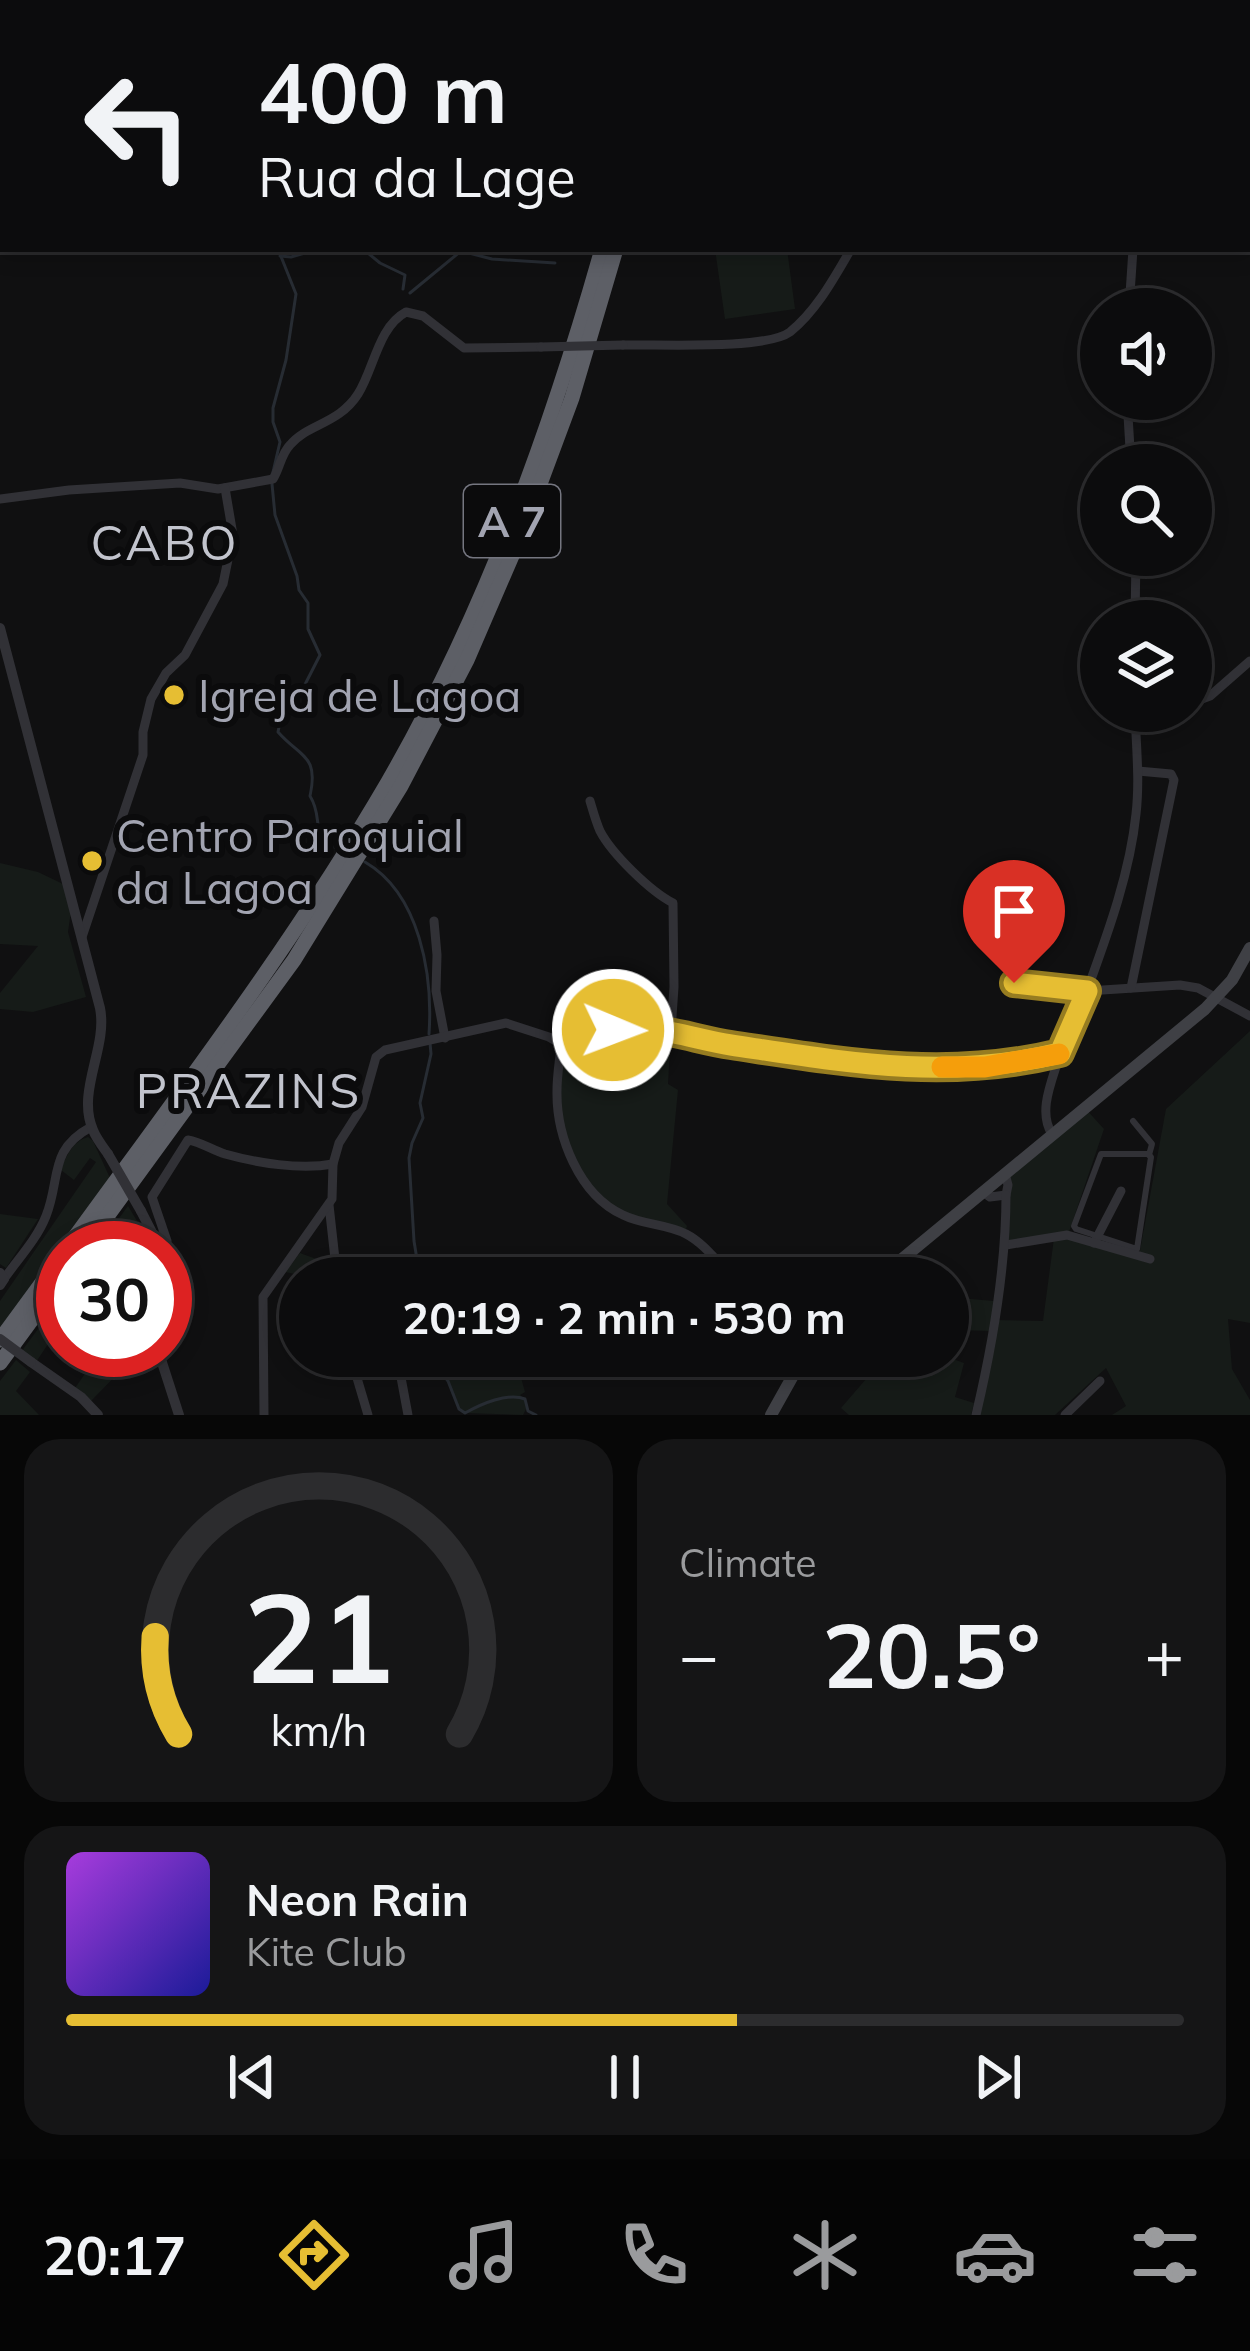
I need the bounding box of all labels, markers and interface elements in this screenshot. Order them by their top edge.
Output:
text: 400 m [258,39,508,144]
icon: left [60,48,216,204]
text: Rua da Lage [258,143,576,211]
map controls [1080,288,1212,732]
button: sound [1080,288,1212,420]
button: search [1080,444,1212,576]
road number: A 7 [464,485,560,557]
district label: CABO [91,512,239,572]
button: layers [1080,600,1212,732]
place label: Igreja de Lagoa [198,667,521,723]
marker: Igreja de Lagoa [161,682,187,708]
place label: Centro Paroquial da Lagoa [116,807,464,915]
marker: Centro Paroquial da Lagoa [79,848,105,874]
pin [963,860,1065,983]
icon: arrive [981,878,1047,944]
position arrow [550,967,676,1093]
district label: PRAZINS [136,1060,362,1120]
speed limit sign: 30 [36,1221,192,1377]
text: 20:19 · 2 min · 530 m [402,1289,846,1345]
text: Climate [679,1538,817,1587]
text: 21 [244,1558,393,1714]
text: 20.5° [822,1598,1041,1711]
text: − [679,1613,719,1696]
text: + [1144,1613,1184,1696]
text: km/h [270,1702,367,1756]
text: Neon Rain [246,1871,469,1927]
text: Kite Club [246,1927,407,1976]
icon: previous [219,2044,285,2110]
icon: pause [592,2044,658,2110]
icon: next [965,2044,1031,2110]
icon: directions [272,2213,356,2297]
icon: music [442,2213,526,2297]
icon: phone [612,2213,696,2297]
icon: climate [783,2213,867,2297]
icon: car [953,2213,1037,2297]
icon: filters [1123,2213,1207,2297]
text: 20:17 [43,2221,186,2289]

